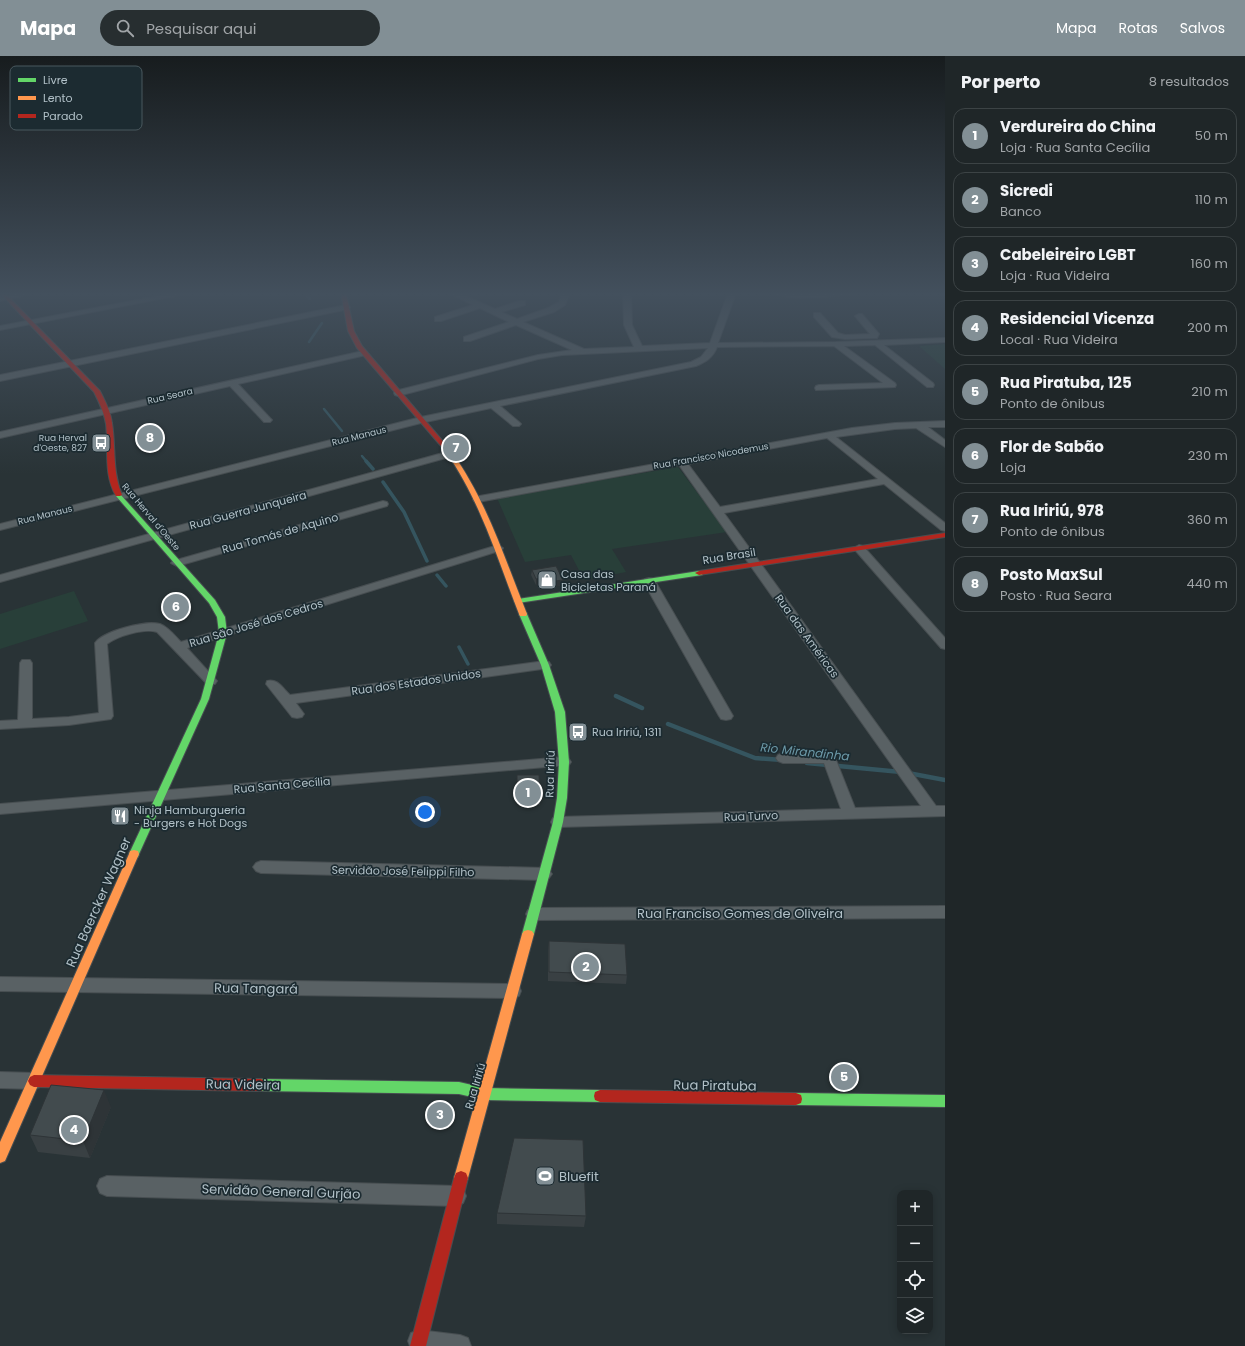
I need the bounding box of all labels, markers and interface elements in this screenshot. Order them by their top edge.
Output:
search box [100,10,380,46]
text: Mapa [20,15,76,42]
icon: search [114,17,136,39]
text: Pesquisar aqui [146,18,257,39]
text: Mapa [1056,18,1096,38]
text: Rotas [1118,18,1158,38]
text: Salvos [1180,18,1225,38]
legend [10,66,142,130]
text: Por perto [961,70,1040,94]
text: Livre [43,72,68,88]
text: 8 resultados [1149,72,1229,91]
text: Lento [43,90,73,106]
text: Parado [43,108,83,124]
text: Verdureira do China [1000,116,1156,137]
text: 1 [973,126,977,145]
text: 50 m [1195,126,1228,145]
text: Loja · Rua Santa Cecília [1000,138,1150,157]
text: Sicredi [1000,180,1053,201]
text: 2 [971,190,979,209]
text: 110 m [1195,190,1228,209]
text: Banco [1000,202,1041,221]
text: Cabeleireiro LGBT [1000,244,1136,265]
text: 3 [971,254,979,273]
text: 160 m [1191,254,1228,273]
text: Loja · Rua Videira [1000,266,1110,285]
text: Residencial Vicenza [1000,308,1154,329]
text: 4 [971,318,979,337]
text: 200 m [1187,318,1228,337]
text: Local · Rua Videira [1000,330,1118,349]
text: Rua Piratuba, 125 [1000,372,1132,393]
text: 5 [971,382,979,401]
text: 210 m [1191,382,1228,401]
street label: Rua Seara [146,385,194,407]
text: Ponto de ônibus [1000,394,1105,413]
pin: 8 [137,423,163,453]
street label: Rua Manaus [330,423,388,449]
place label: Rua Herval d'Oeste, 827 [33,432,87,454]
bus stop icon: Rua Herval d'Oeste, 827 [90,432,112,454]
pin: 7 [443,433,469,463]
text: Flor de Sabão [1000,436,1104,457]
street label: Rua Francisco Nicodemus [653,440,770,472]
text: 6 [971,446,979,465]
text: 230 m [1188,446,1228,465]
text: Loja [1000,458,1026,477]
street label: Rua Herval d'Oeste [119,481,183,553]
street label: Rua Guerra Junqueira [188,487,308,533]
text: Rua Iririú, 978 [1000,500,1104,521]
street label: Rua Manaus [16,502,74,528]
street label: Rua Tomás de Aquino [220,509,340,557]
text: 7 [972,510,978,529]
text: 360 m [1187,510,1228,529]
text: Ponto de ônibus [1000,522,1105,541]
street label: Rua Brasil [701,544,757,568]
text: Posto MaxSul [1000,564,1103,585]
place label: Casa das Bicicletas Paraná [561,566,656,595]
shop icon: Casa das Bicicletas Paraná [536,569,558,591]
text: 8 [971,574,979,593]
text: 440 m [1187,574,1228,593]
text: Posto · Rua Seara [1000,586,1112,605]
street label: Rua das Américas [771,591,843,681]
pin: 6 [163,592,189,622]
street label: Rua São José dos Cedros [187,595,325,651]
street label: Rua dos Estados Unidos [350,665,482,699]
bus stop icon: Rua Iririú, 1311 [567,721,589,743]
place label: Rua Iririú, 1311 [592,724,662,740]
water label: Rio Mirandinha [760,738,850,765]
street label: Rua Iririú [541,750,559,798]
street label: Rua Santa Cecília [233,773,331,797]
pin: 1 [515,778,541,808]
place label: Ninja Hamburgueria - Burgers e Hot Dogs [134,802,248,831]
your location [415,802,435,822]
restaurant icon: Ninja Hamburgueria - Burgers e Hot Dogs [109,805,131,827]
street label: Rua Turvo [724,807,778,825]
street label: Rua Baercker Wagner [61,834,136,970]
street label: Servidão José Felippi Filho [331,862,475,880]
street label: Rua Franciso Gomes de Oliveira [637,904,843,923]
pin: 2 [573,952,599,982]
street label: Rua Tangará [214,978,298,999]
street label: Rua Iririú [461,1061,489,1111]
pin: 5 [831,1062,857,1092]
street label: Rua Videira [206,1074,280,1095]
street label: Rua Piratuba [673,1075,757,1096]
pin: 3 [427,1100,453,1130]
pin: 4 [61,1115,87,1145]
sports icon: Bluefit [534,1165,556,1187]
place label: Bluefit [559,1167,599,1186]
street label: Servidão General Gurjão [201,1179,361,1204]
map controls [897,1190,933,1334]
button: + [897,1190,933,1226]
button: − [897,1226,933,1262]
button: locate [897,1262,933,1298]
button: layers [897,1298,933,1334]

